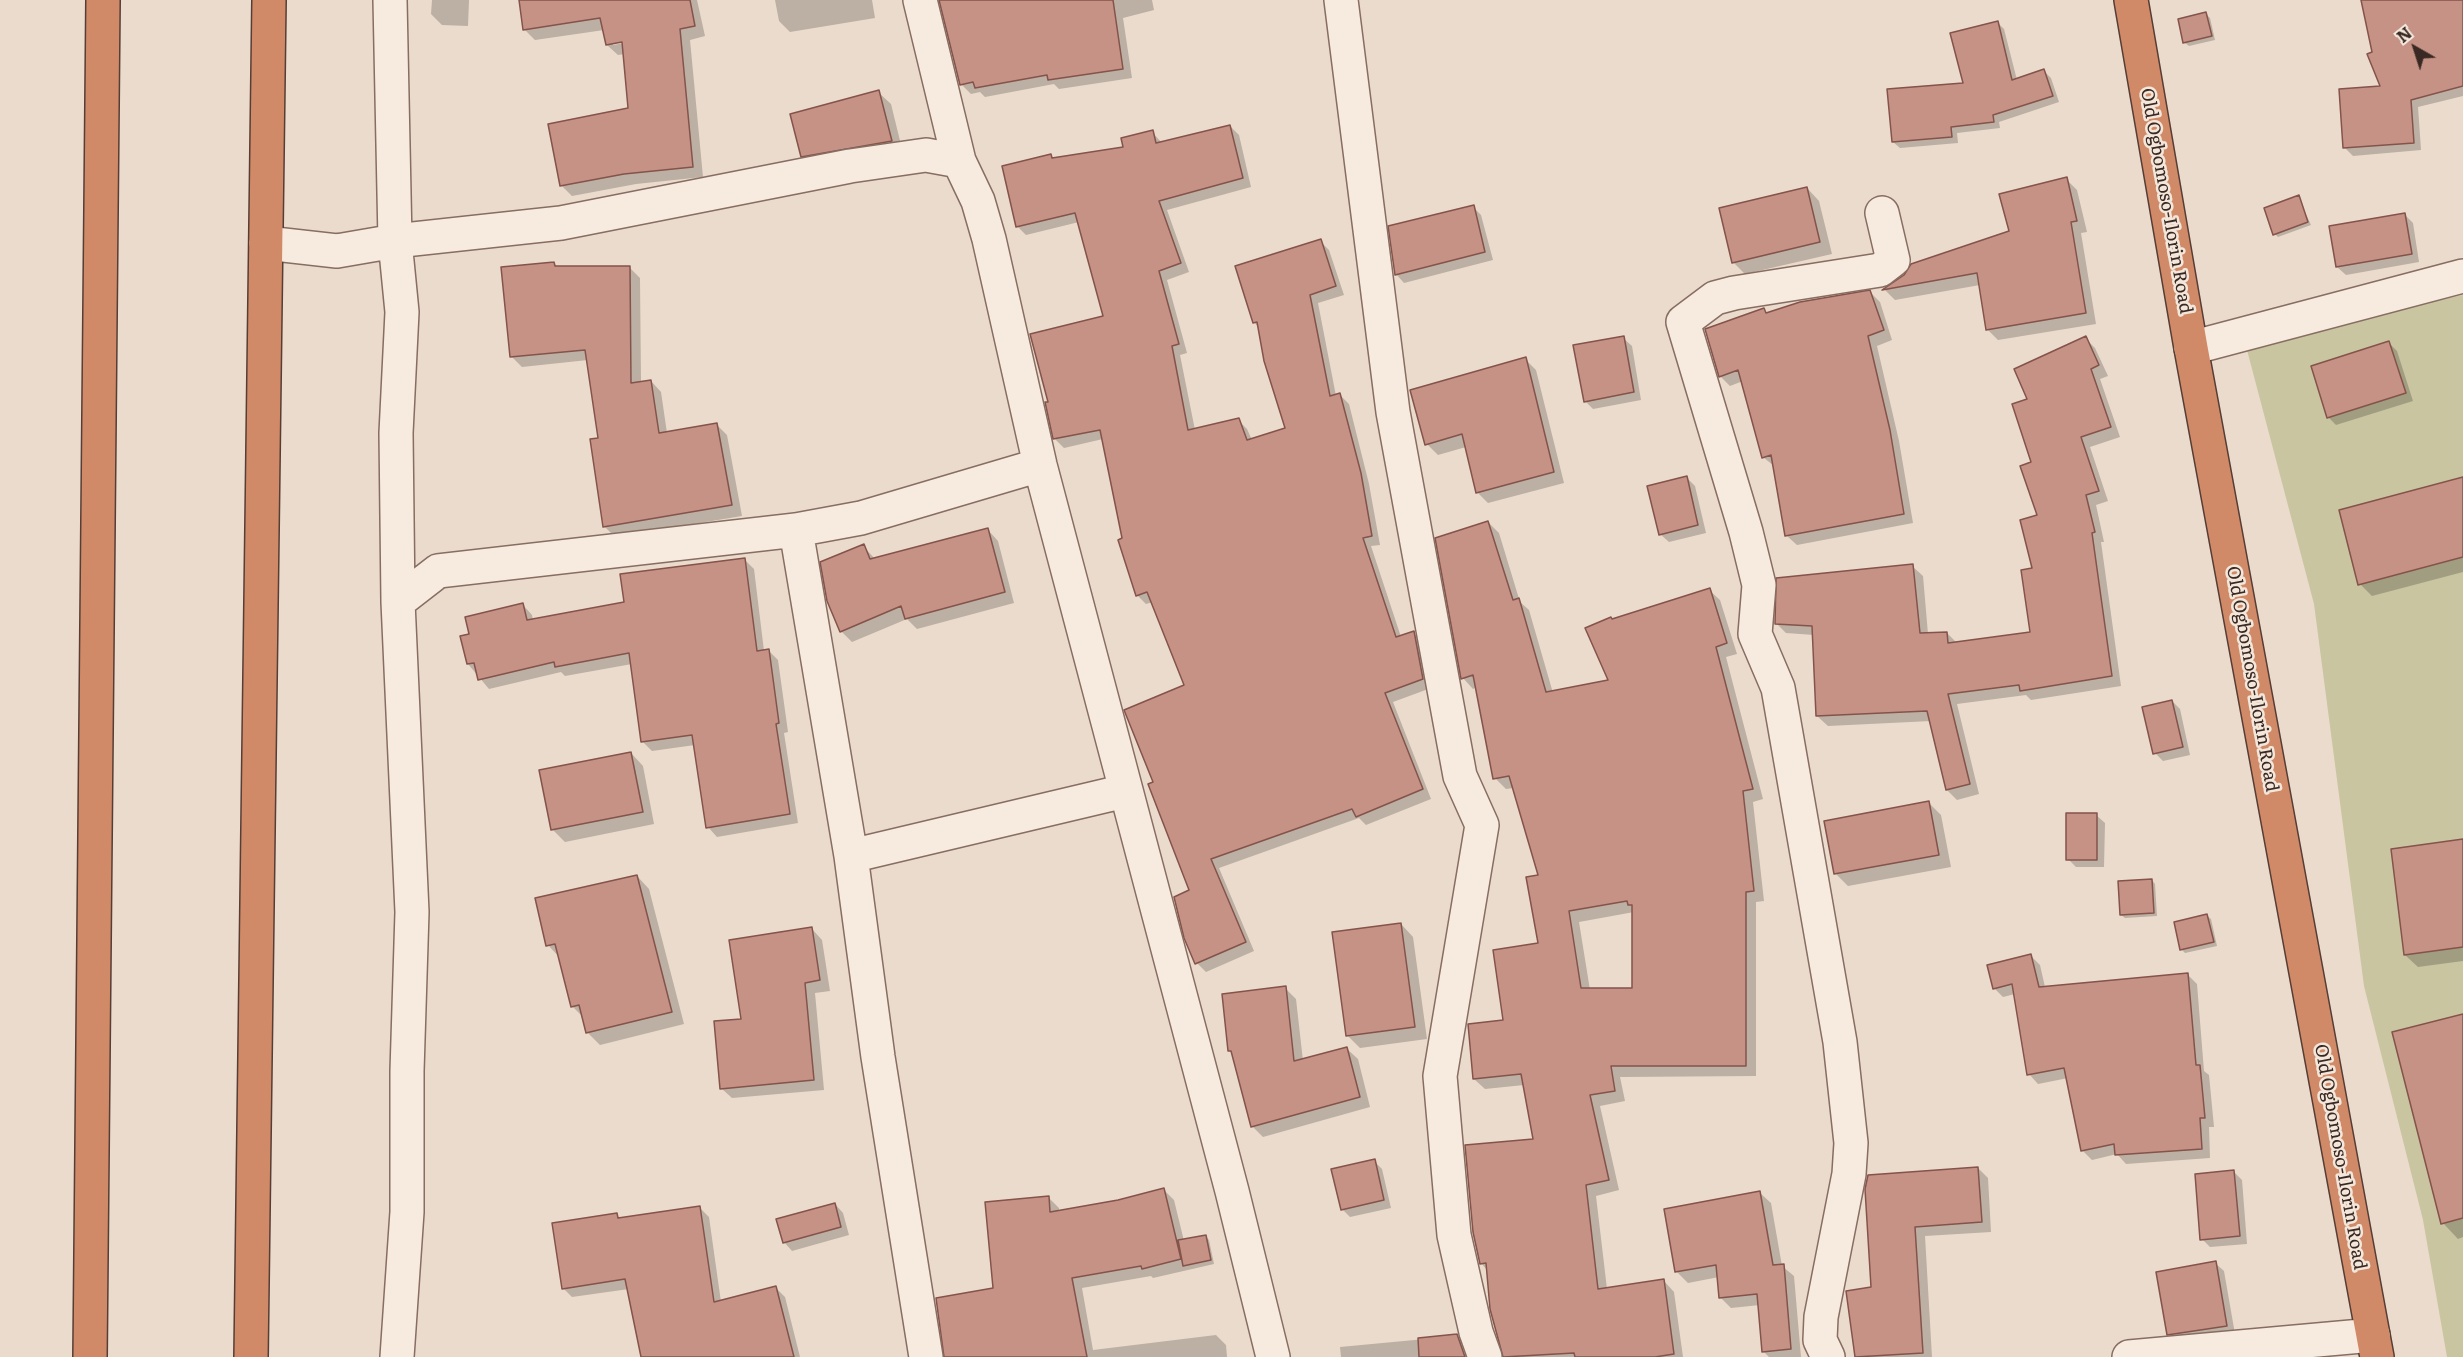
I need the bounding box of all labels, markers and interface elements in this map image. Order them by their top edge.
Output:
north arrow [2385,18,2445,78]
text: N [2391,20,2416,48]
street label: Old Ogbomoso-Ilorin Road [2136,87,2196,315]
street label: Old Ogbomoso-Ilorin Road [2222,565,2282,793]
street label: Old Ogbomoso-Ilorin Road [2310,1043,2370,1271]

